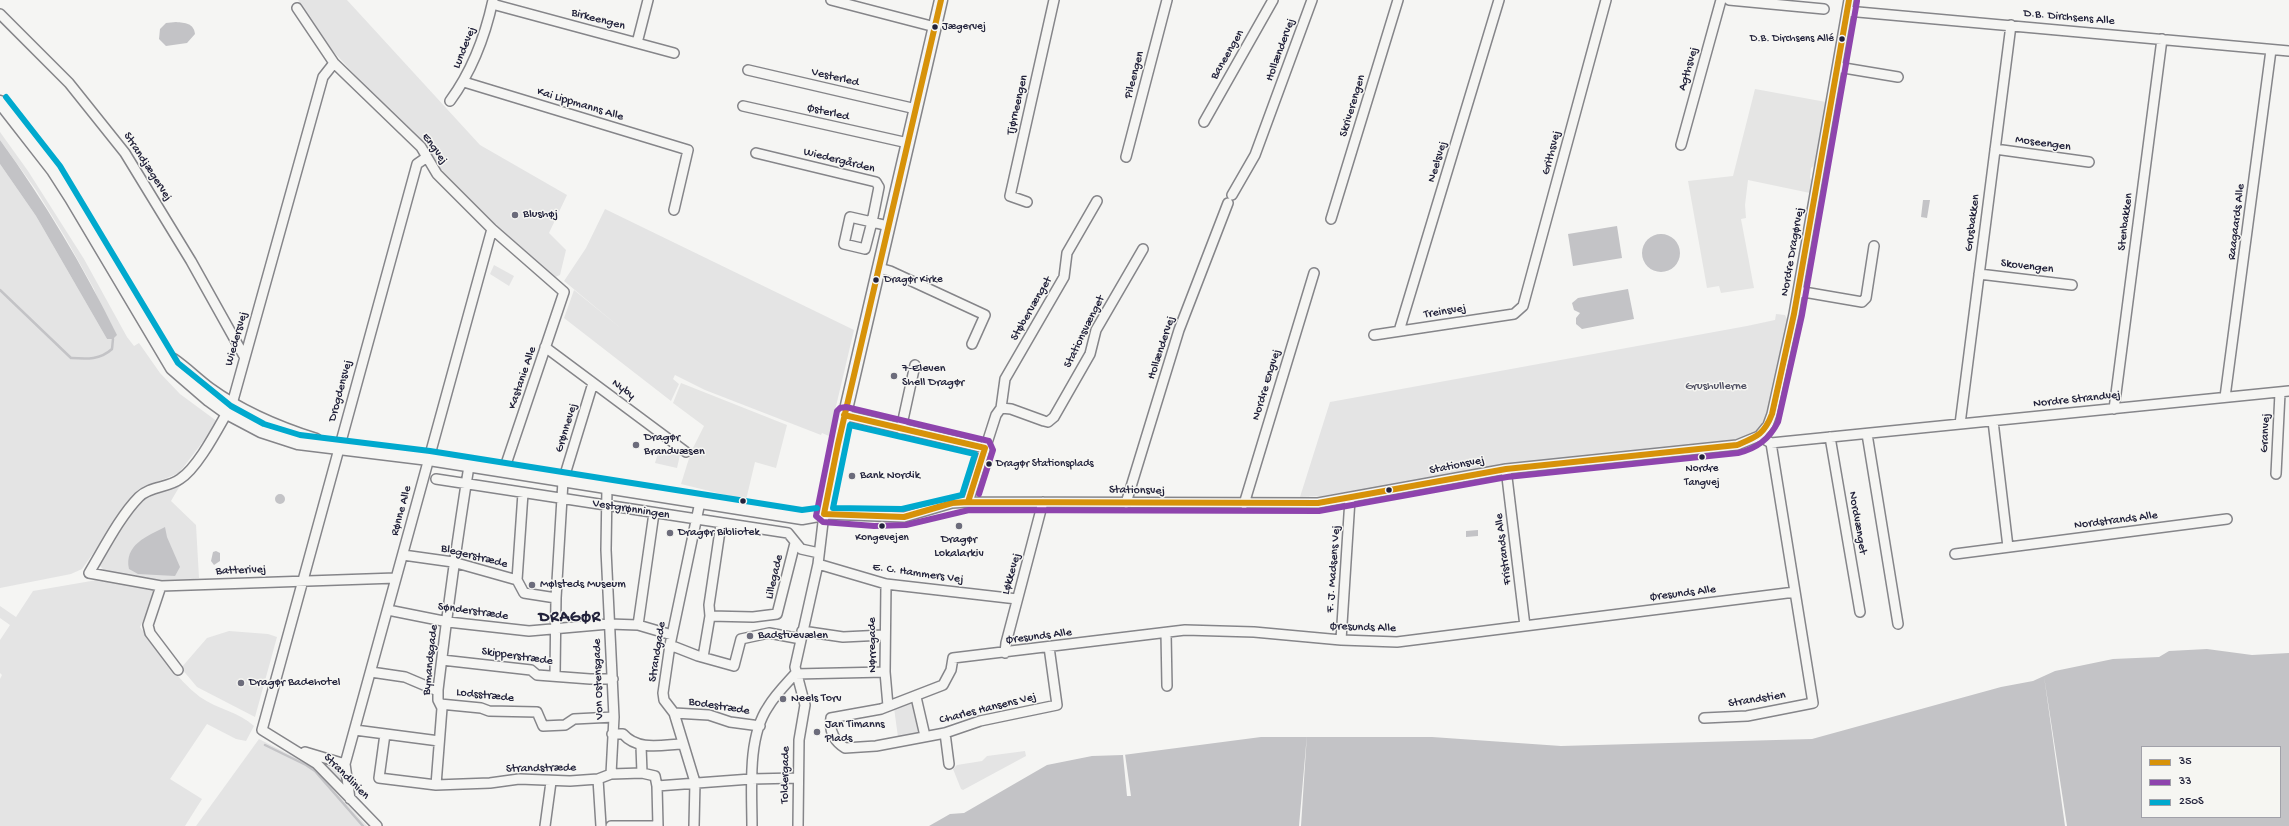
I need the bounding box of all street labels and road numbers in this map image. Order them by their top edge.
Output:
street label: Birkeengen [570,6,626,34]
street label: D.B. Dirchsens Alle [2023,7,2115,29]
street label: Hollændervej [1263,17,1299,83]
street label: Lundevej [450,25,480,71]
street label: Baneengen [1208,27,1248,83]
street label: Agthsvej [1676,46,1702,92]
street label: Pileengen [1122,50,1148,100]
street label: Vesterled [810,66,860,90]
street label: Skriverengen [1337,73,1369,139]
street label: Tjørneengen [1004,74,1032,136]
street label: Kai Lippmanns Alle [535,85,625,125]
street label: Østerled [806,101,850,125]
street label: Grithsvej [1539,129,1565,177]
street label: Strandjægervej [119,130,175,204]
street label: Engvej [418,131,450,167]
street label: Moseengen [2014,133,2072,155]
street label: Neelsvej [1425,140,1451,184]
street label: Wiedergården [802,145,876,177]
street label: Raagaards Alle [2225,183,2249,261]
street label: Stenbakken [2115,192,2137,252]
street label: Grusbakken [1962,194,1984,252]
street label: Nordre Dragørvej [1778,207,1808,297]
street label: Skovengen [2000,257,2054,277]
street label: Støbervænget [1008,274,1056,344]
street label: Stationsvænget [1061,293,1109,371]
street label: Treinsvej [1423,302,1467,322]
street label: Wiedersvej [222,310,252,368]
street label: Hollændervej [1145,315,1179,381]
street label: Kastanie Alle [506,345,540,411]
street label: Nordre Engvej [1249,348,1285,422]
street label: Drogdensvej [326,358,356,424]
street label: Nyby [608,376,638,404]
street label: Nordre Strandvej [2033,388,2121,412]
street label: Grønnevej [553,402,581,454]
street label: Granvej [2258,413,2274,453]
street label: Stationsvej [1428,454,1486,478]
street label: Stationsvej [1109,483,1165,499]
street label: Rønne Alle [388,484,416,538]
street label: Nordvænget [1844,490,1870,556]
street label: Vestgrønningen [591,497,671,523]
street label: Nordstrands Alle [2073,509,2159,533]
street label: Fristrands Alle [1492,513,1516,585]
street label: F. J. Madsens Vej [1324,525,1344,613]
street label: Blegerstræde [439,542,509,572]
street label: Løkkevej [999,552,1025,596]
street label: Lillegade [763,553,787,601]
street label: E. C. Hammers Vej [872,560,964,588]
street label: Batterivej [215,563,267,579]
street label: Øresunds Alle [1649,583,1717,605]
street label: Sønderstræde [437,600,509,624]
street label: Nørregade [866,617,880,673]
street label: Øresunds Alle [1330,620,1396,636]
street label: Strandgade [646,621,670,683]
street label: Bymandsgade [420,624,442,696]
street label: Øresunds Alle [1005,626,1073,648]
street label: Von Ostensgade [590,638,608,720]
street label: Skipperstræde [480,645,554,669]
street label: Lodsstræde [455,686,515,706]
street label: Strandstien [1727,688,1787,712]
street label: Charles Hansens Vej [938,690,1038,728]
street label: Bodestræde [687,695,751,719]
street label: Toldergade [778,746,794,804]
street label: Strandlinien [320,751,372,803]
street label: Strandstræde [506,761,576,777]

